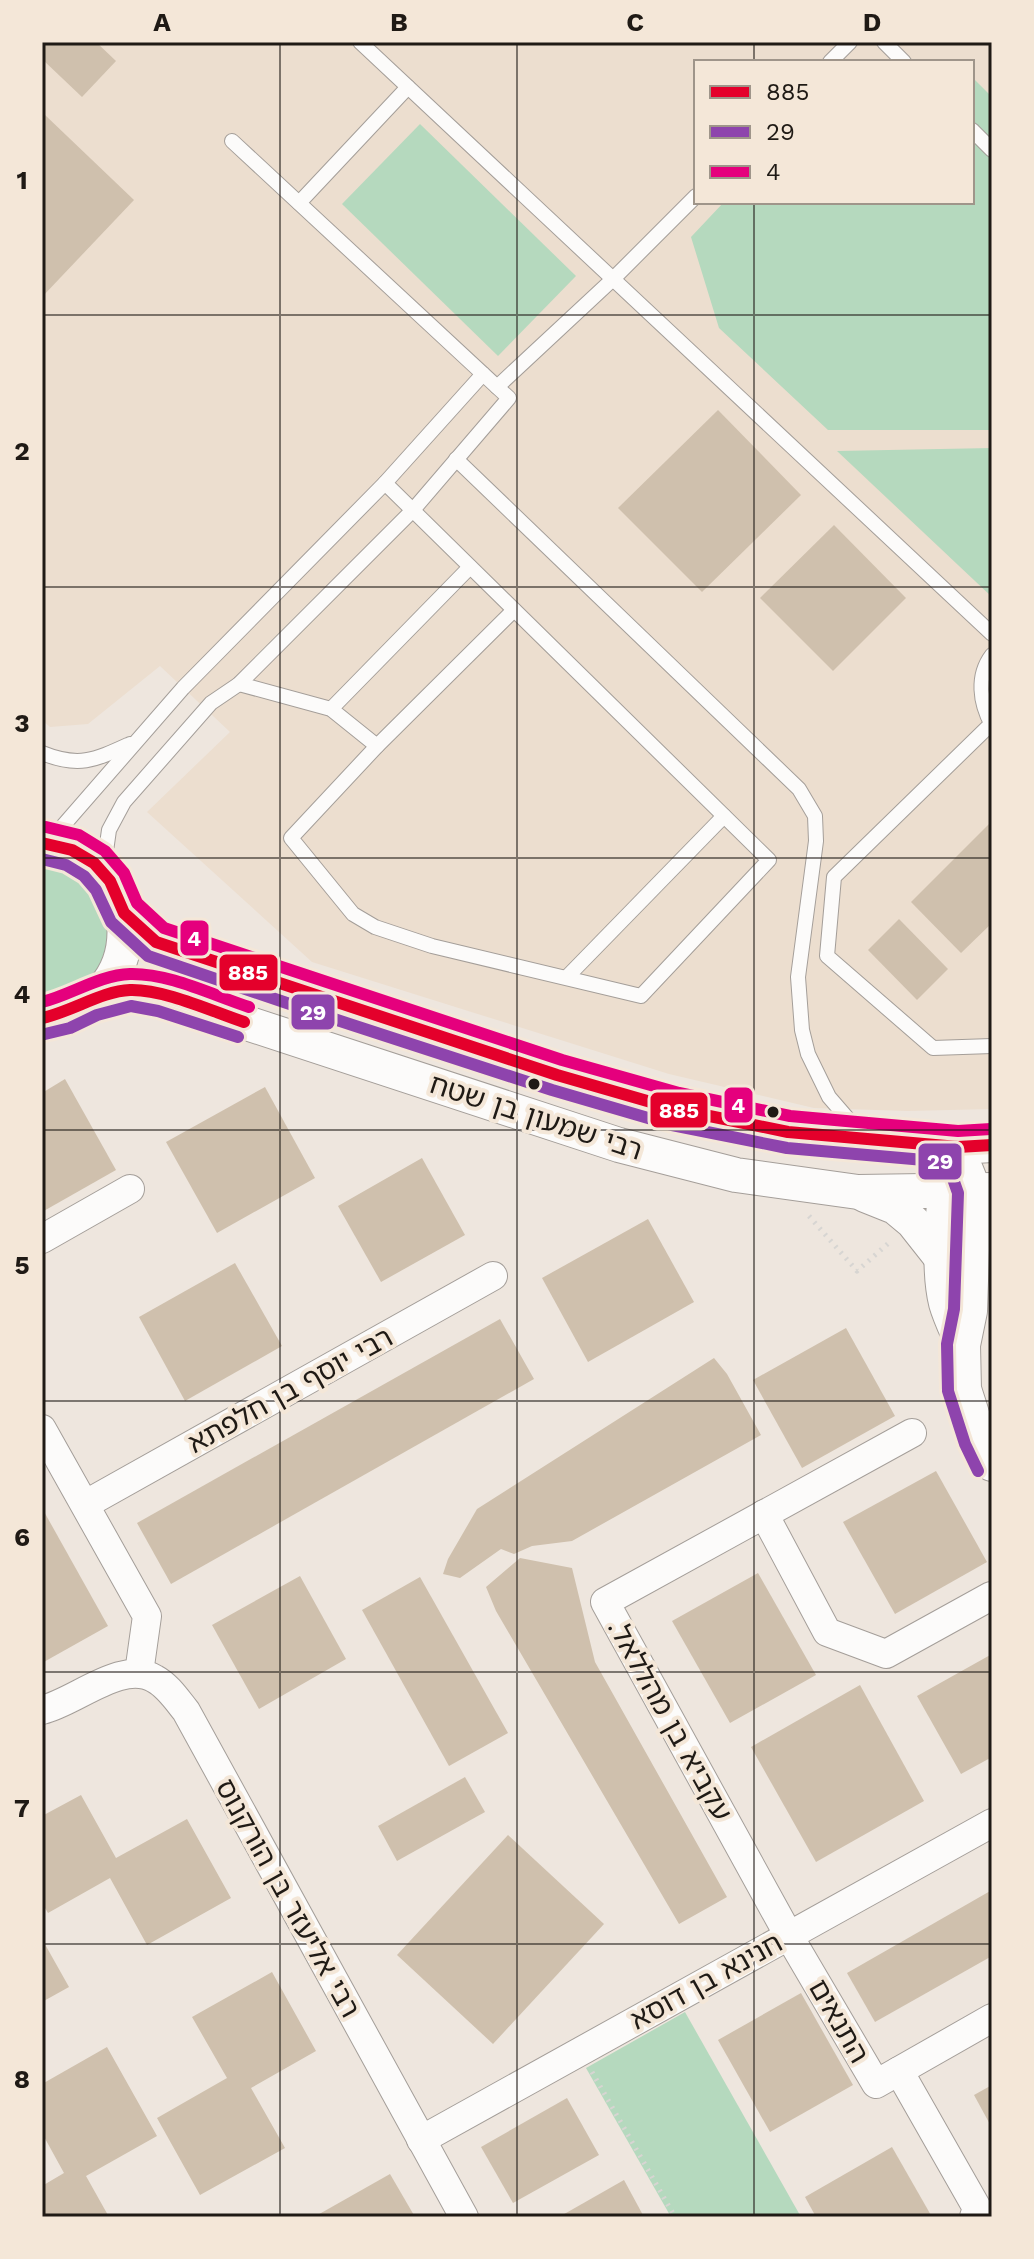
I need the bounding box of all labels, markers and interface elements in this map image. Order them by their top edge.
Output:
text: A [153,7,171,37]
text: B [390,7,408,37]
text: C [626,7,644,37]
text: D [863,7,881,37]
legend [694,60,974,204]
text: 885 [766,78,810,106]
text: 29 [766,118,795,146]
text: 4 [766,158,781,186]
text: 1 [16,165,28,195]
text: 2 [14,436,30,466]
text: 3 [14,708,30,738]
line badge: 4 [179,919,210,957]
text: 4 [187,926,201,951]
line badge: 885 [218,953,279,992]
text: 885 [228,960,268,985]
text: 4 [14,979,31,1009]
line badge: 29 [290,993,336,1031]
text: 29 [300,1000,326,1025]
street label: רבי שמעון בן שטח [426,1067,646,1167]
unlabelled marker [526,1076,542,1092]
line badge: 4 [723,1086,754,1124]
line badge: 885 [649,1091,709,1129]
text: 4 [731,1093,745,1118]
text: 885 [659,1098,699,1123]
unlabelled marker [765,1104,781,1120]
line badge: 29 [917,1142,963,1181]
text: 29 [927,1149,953,1174]
text: 5 [14,1250,30,1280]
street label: רבי יוסף בן חלפתא [182,1320,398,1460]
text: 6 [14,1522,30,1552]
street label: .עקביא בן מהללאל [601,1613,739,1827]
street label: רבי אליעזר בן הורקנוס [209,1773,367,2023]
text: 7 [14,1793,30,1823]
street label: חנינא בן דוסא [624,1926,788,2036]
street label: התנאים [802,1973,876,2069]
text: 8 [14,2064,30,2094]

